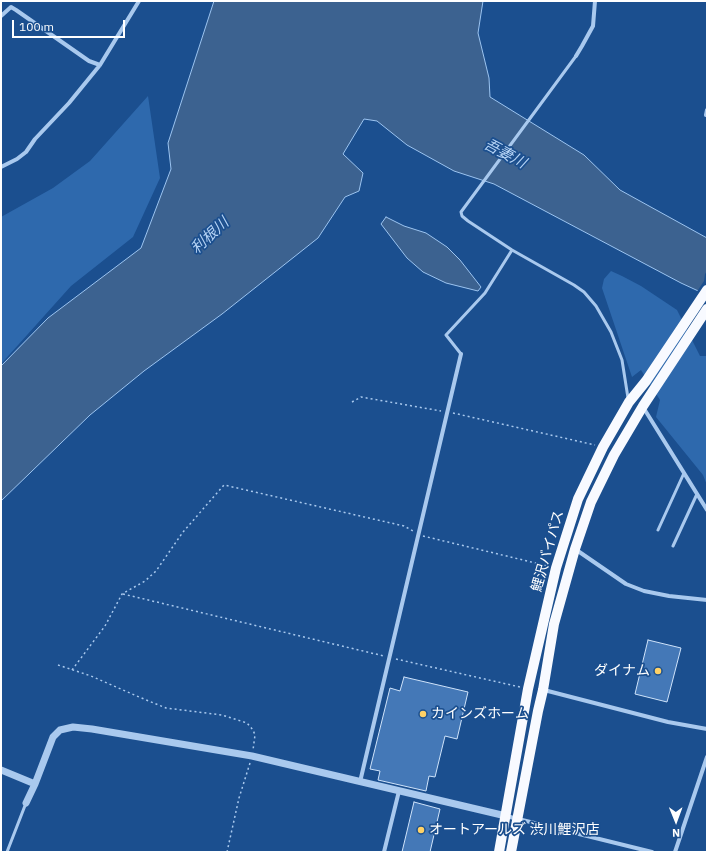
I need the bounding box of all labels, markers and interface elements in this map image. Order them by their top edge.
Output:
scale bar [14,12,127,38]
text: 100 m [19,19,54,34]
water label: 吾妻川 [481,135,529,173]
water label: 利根川 [187,214,233,258]
street label: 鯉沢バイパス [528,508,568,594]
place label: ダイナム [594,663,650,679]
marker: ダイナム [653,666,663,676]
place label: カインズホーム [431,706,529,722]
marker: カインズホーム [418,709,428,719]
north arrow [656,801,696,841]
place label: オートアールズ 渋川鯉沢店 [429,822,599,838]
marker: オートアールズ 渋川鯉沢店 [416,825,426,835]
text: N [672,826,680,840]

